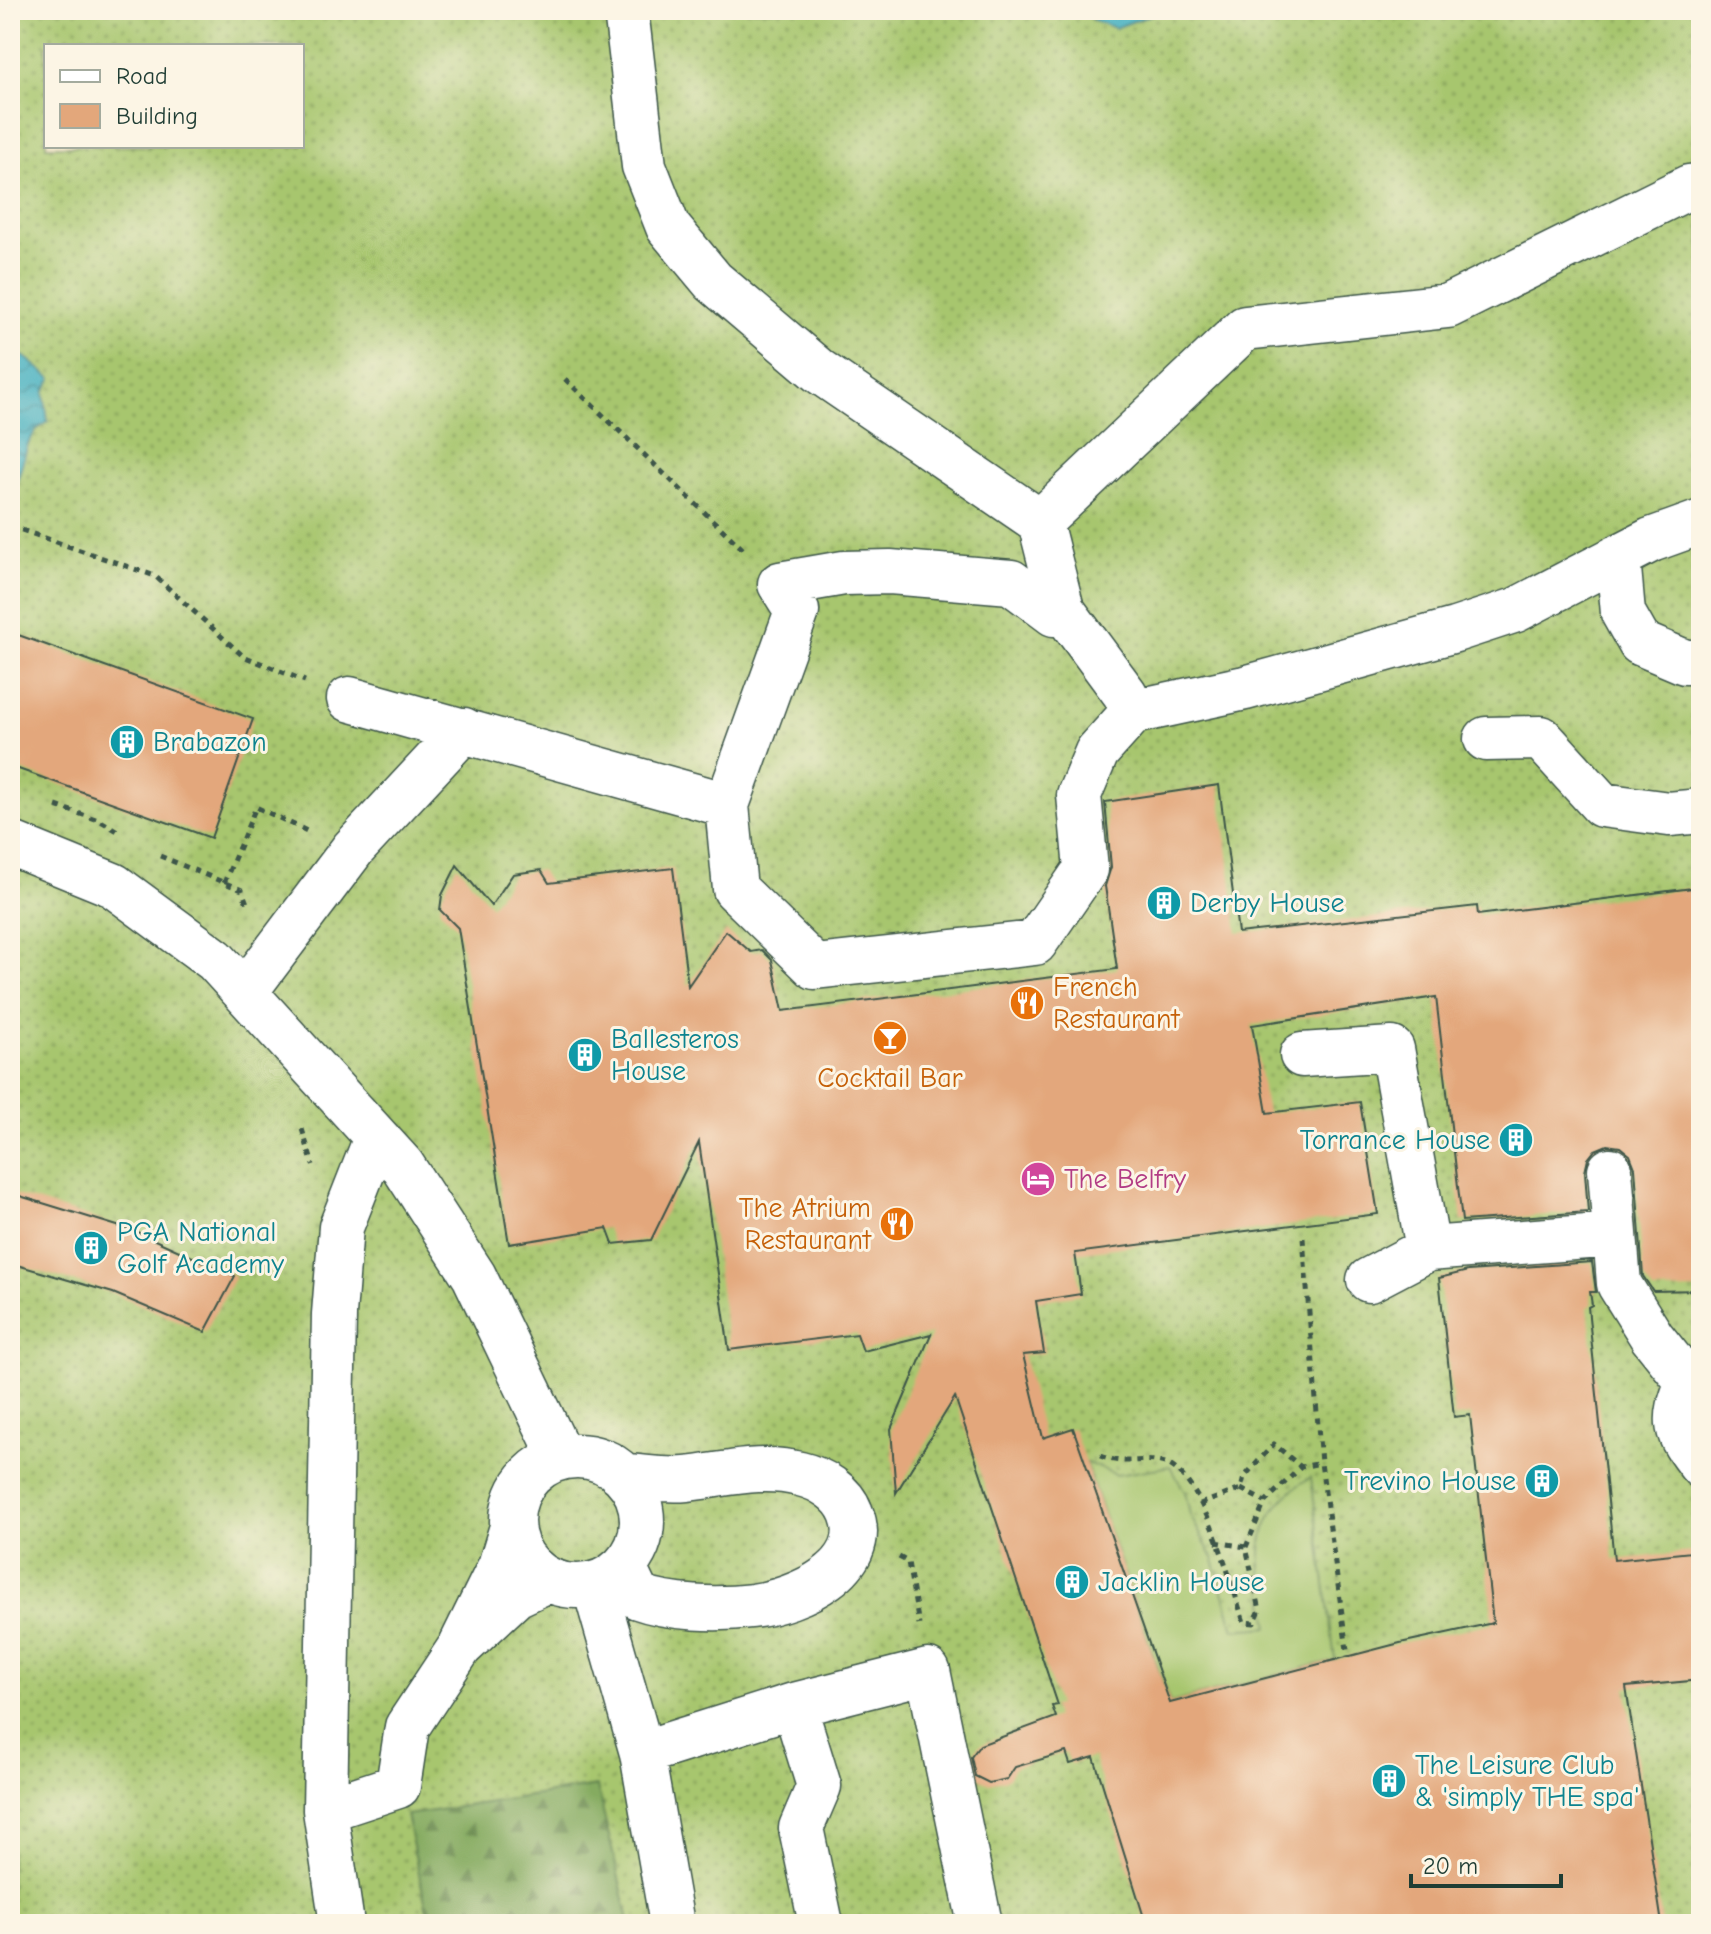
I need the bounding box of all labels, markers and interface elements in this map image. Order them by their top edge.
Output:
legend [44,44,304,148]
text: Road [116,62,168,90]
text: Building [116,102,198,130]
building icon: Brabazon [108,723,146,761]
place label: Brabazon [153,726,267,758]
building icon: Derby House [1145,884,1183,922]
place label: Derby House [1190,887,1344,919]
place label: French Restaurant [1053,971,1180,1035]
restaurant icon: French Restaurant [1008,984,1046,1022]
bar icon: Cocktail Bar [871,1019,909,1057]
place label: Ballesteros House [611,1023,739,1087]
building icon: Ballesteros House [566,1036,604,1074]
place label: Cocktail Bar [817,1062,963,1094]
building icon: Torrance House [1497,1121,1535,1159]
place label: Torrance House [1300,1124,1490,1156]
hotel icon: The Belfry [1019,1160,1057,1198]
place label: The Belfry [1064,1163,1186,1195]
place label: The Atrium Restaurant [739,1192,872,1256]
restaurant icon: The Atrium Restaurant [878,1205,916,1243]
place label: PGA National Golf Academy [117,1216,284,1280]
building icon: PGA National Golf Academy [72,1229,110,1267]
building icon: Trevino House [1523,1462,1561,1500]
place label: Trevino House [1344,1465,1516,1497]
building icon: Jacklin House [1053,1563,1091,1601]
place label: Jacklin House [1098,1566,1265,1598]
place label: The Leisure Club & 'simply THE spa' [1415,1749,1639,1813]
building icon: The Leisure Club & 'simply THE spa' [1370,1762,1408,1800]
scale bar [1411,1838,1561,1888]
text: 20 m [1423,1852,1478,1880]

